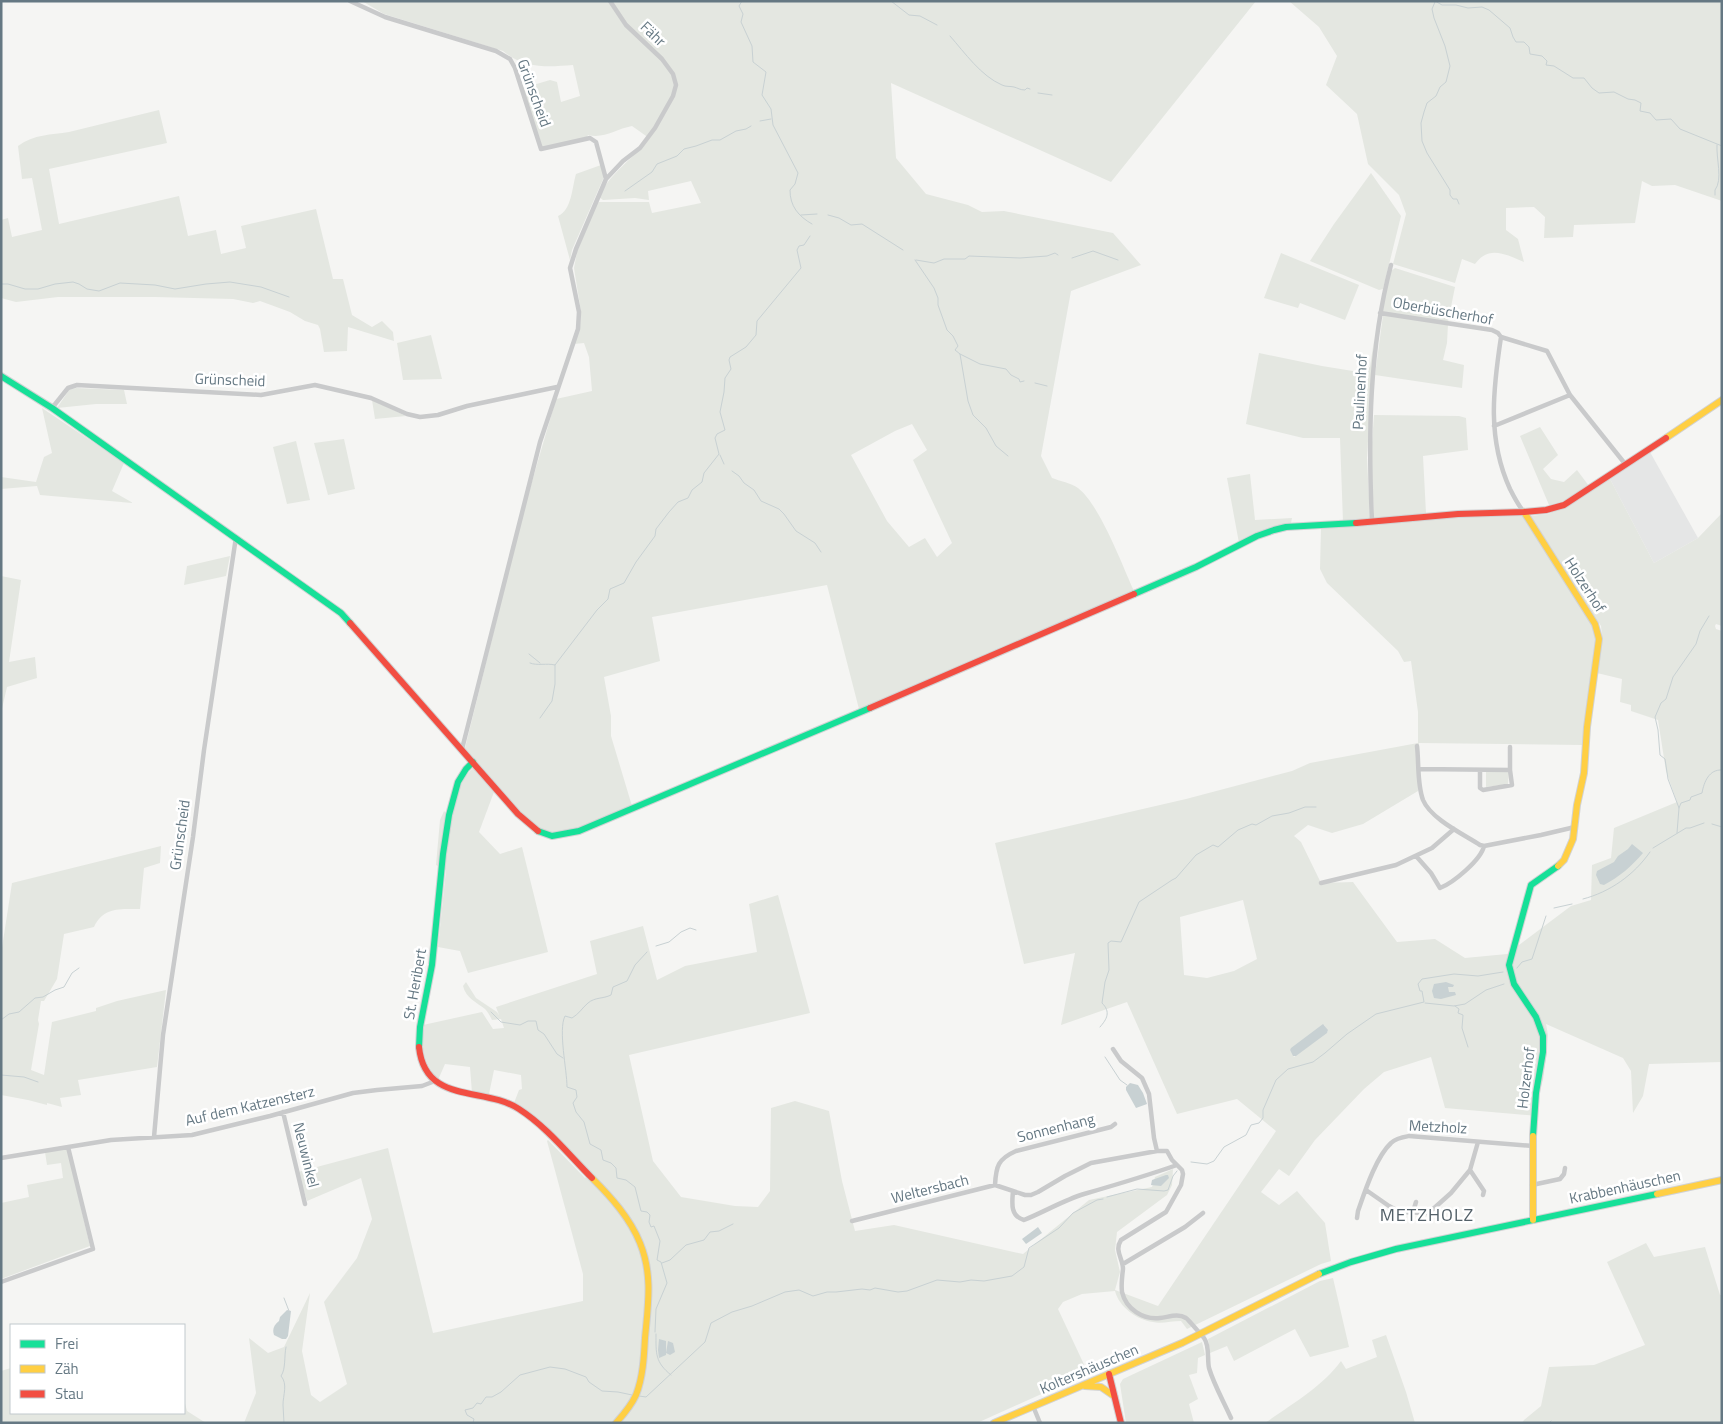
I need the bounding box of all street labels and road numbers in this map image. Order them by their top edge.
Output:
street label: Fähr [635,16,671,52]
street label: Grünscheid [512,56,557,130]
street label: Oberbüscherhof [1391,290,1495,331]
street label: Paulinenhof [1346,354,1373,430]
street label: Grünscheid [194,367,266,392]
street label: Holzerhof [1559,552,1612,617]
street label: Grünscheid [163,798,196,872]
street label: St. Heribert [397,946,432,1021]
street label: Holzerhof [1510,1046,1541,1110]
street label: Auf dem Katzensterz [183,1079,317,1132]
street label: Sonnenhang [1015,1107,1097,1148]
street label: Metzholz [1408,1113,1468,1140]
street label: Neuwinkel [287,1120,326,1190]
street label: Krabbenhäuschen [1567,1163,1683,1210]
street label: Weltersbach [889,1168,971,1209]
street label: Koltershäuschen [1036,1337,1142,1400]

